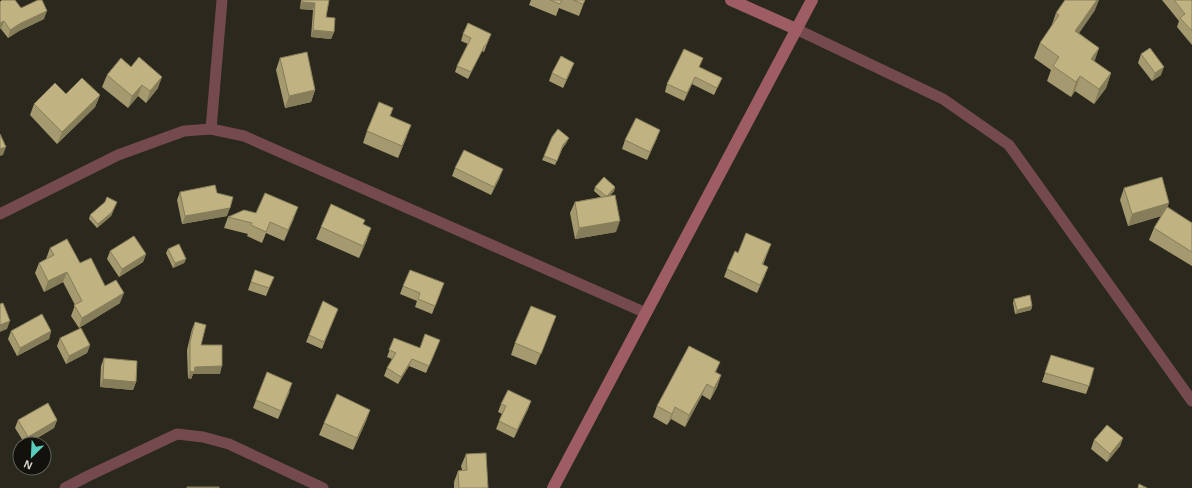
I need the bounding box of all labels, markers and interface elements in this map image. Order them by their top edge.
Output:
north arrow [12,436,52,476]
text: N [22,458,34,472]

